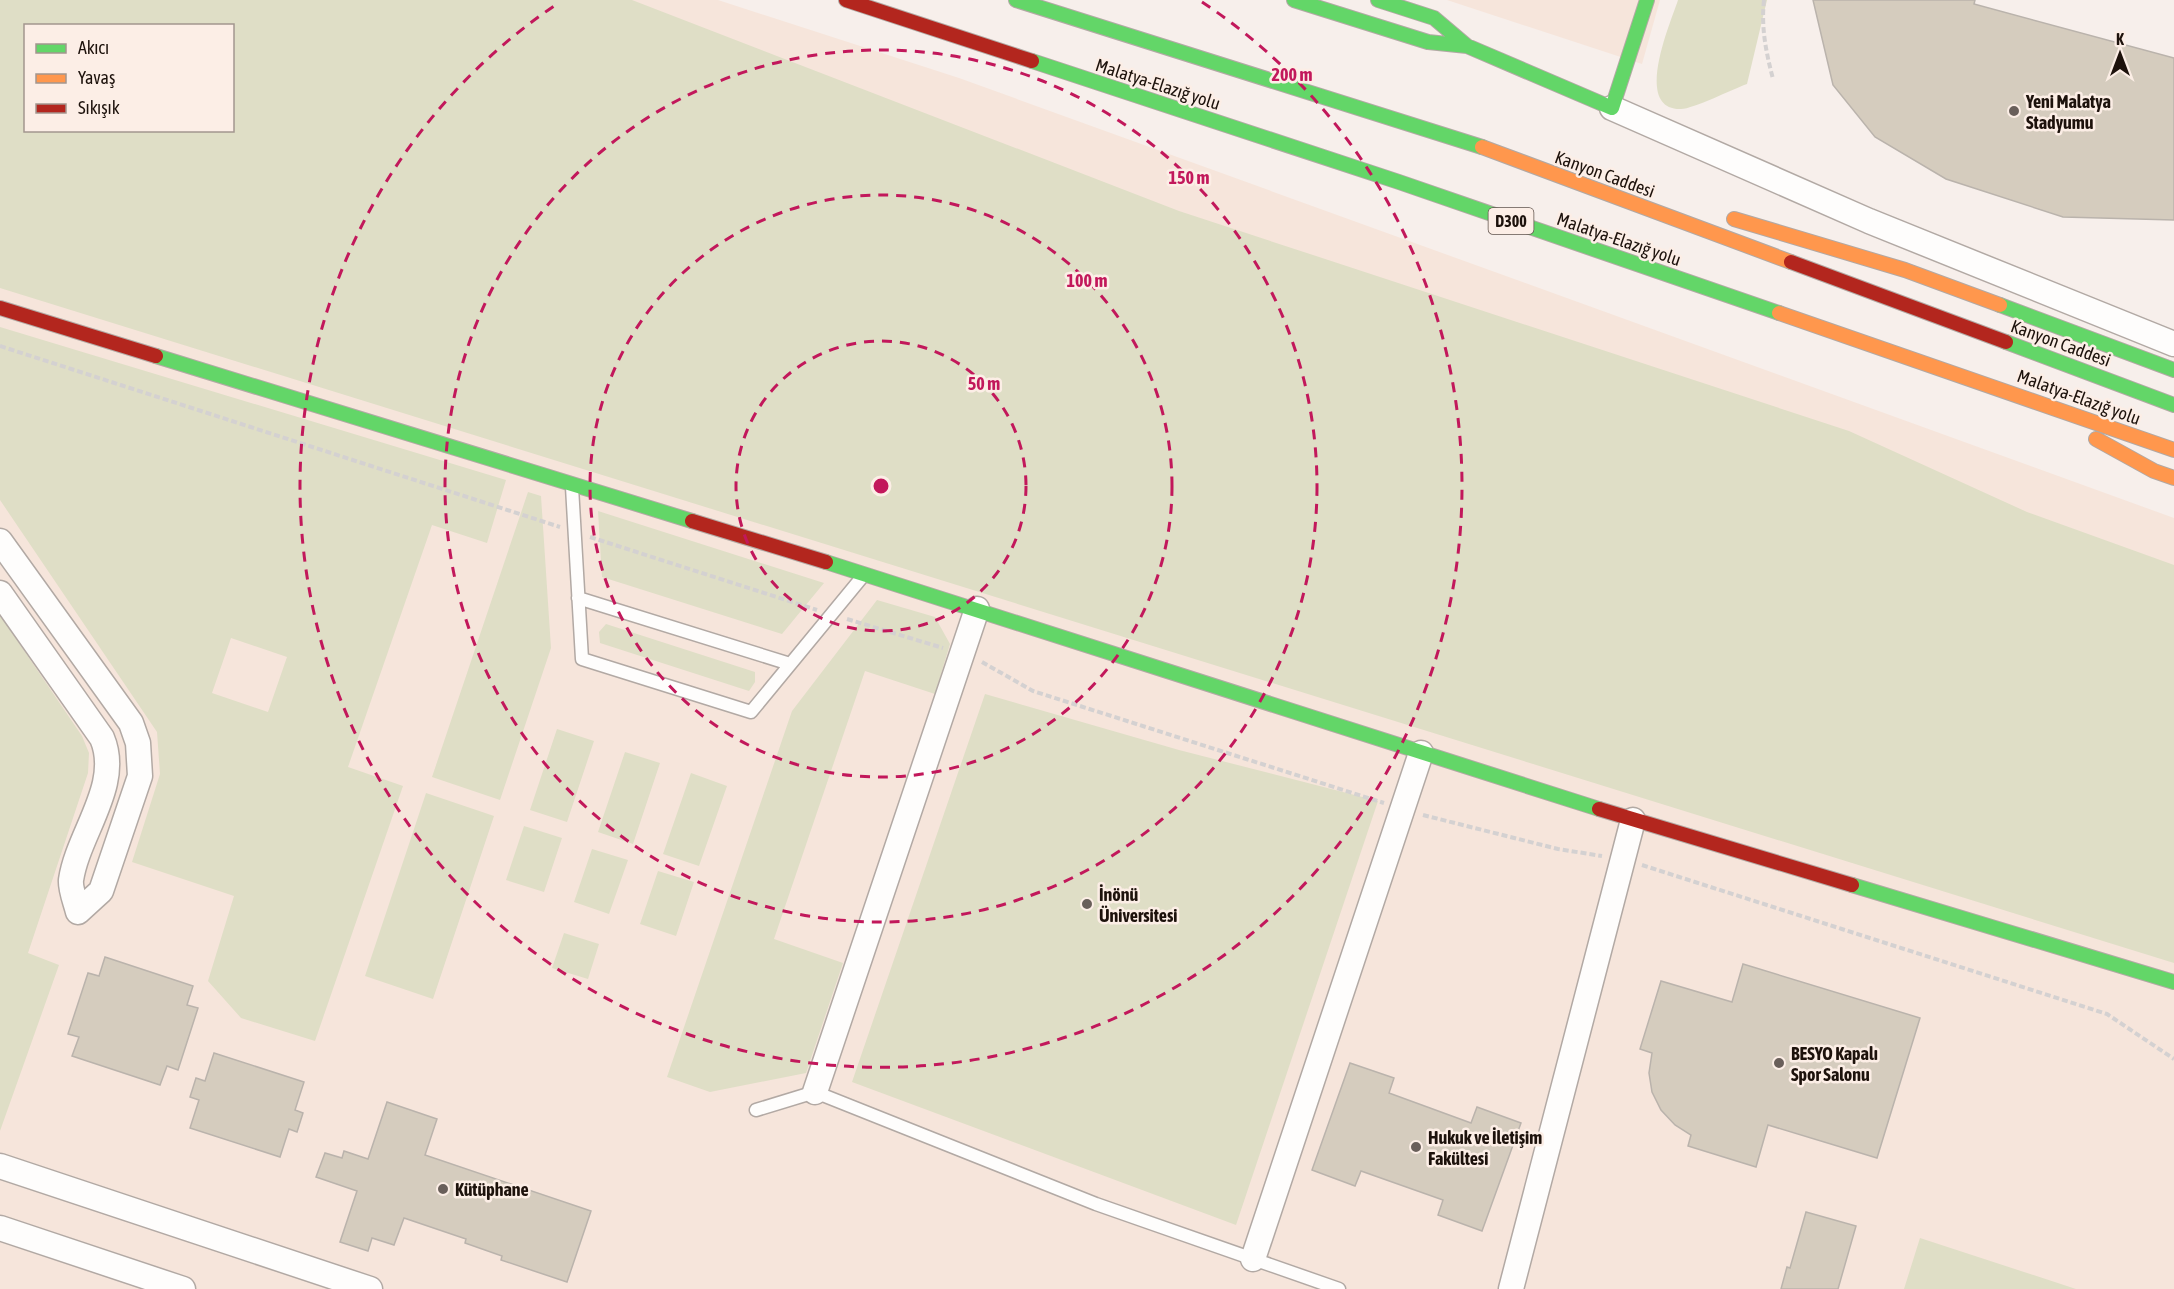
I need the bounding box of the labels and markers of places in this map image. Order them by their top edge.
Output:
place label: Yeni Malatya Stadyumu [2025,91,2111,133]
marker: Yeni Malatya Stadyumu [2007,104,2021,118]
centre of rings [871,476,891,496]
place label: İnönü Üniversitesi [1099,884,1177,926]
marker: İnönü Üniversitesi [1080,897,1094,911]
place label: BESYO Kapalı Spor Salonu [1791,1043,1878,1085]
marker: BESYO Kapalı Spor Salonu [1772,1056,1786,1070]
place label: Hukuk ve İletişim Fakültesi [1428,1127,1542,1169]
marker: Hukuk ve İletişim Fakültesi [1409,1140,1423,1154]
place label: Kütüphane [455,1179,529,1200]
marker: Kütüphane [436,1182,450,1196]

